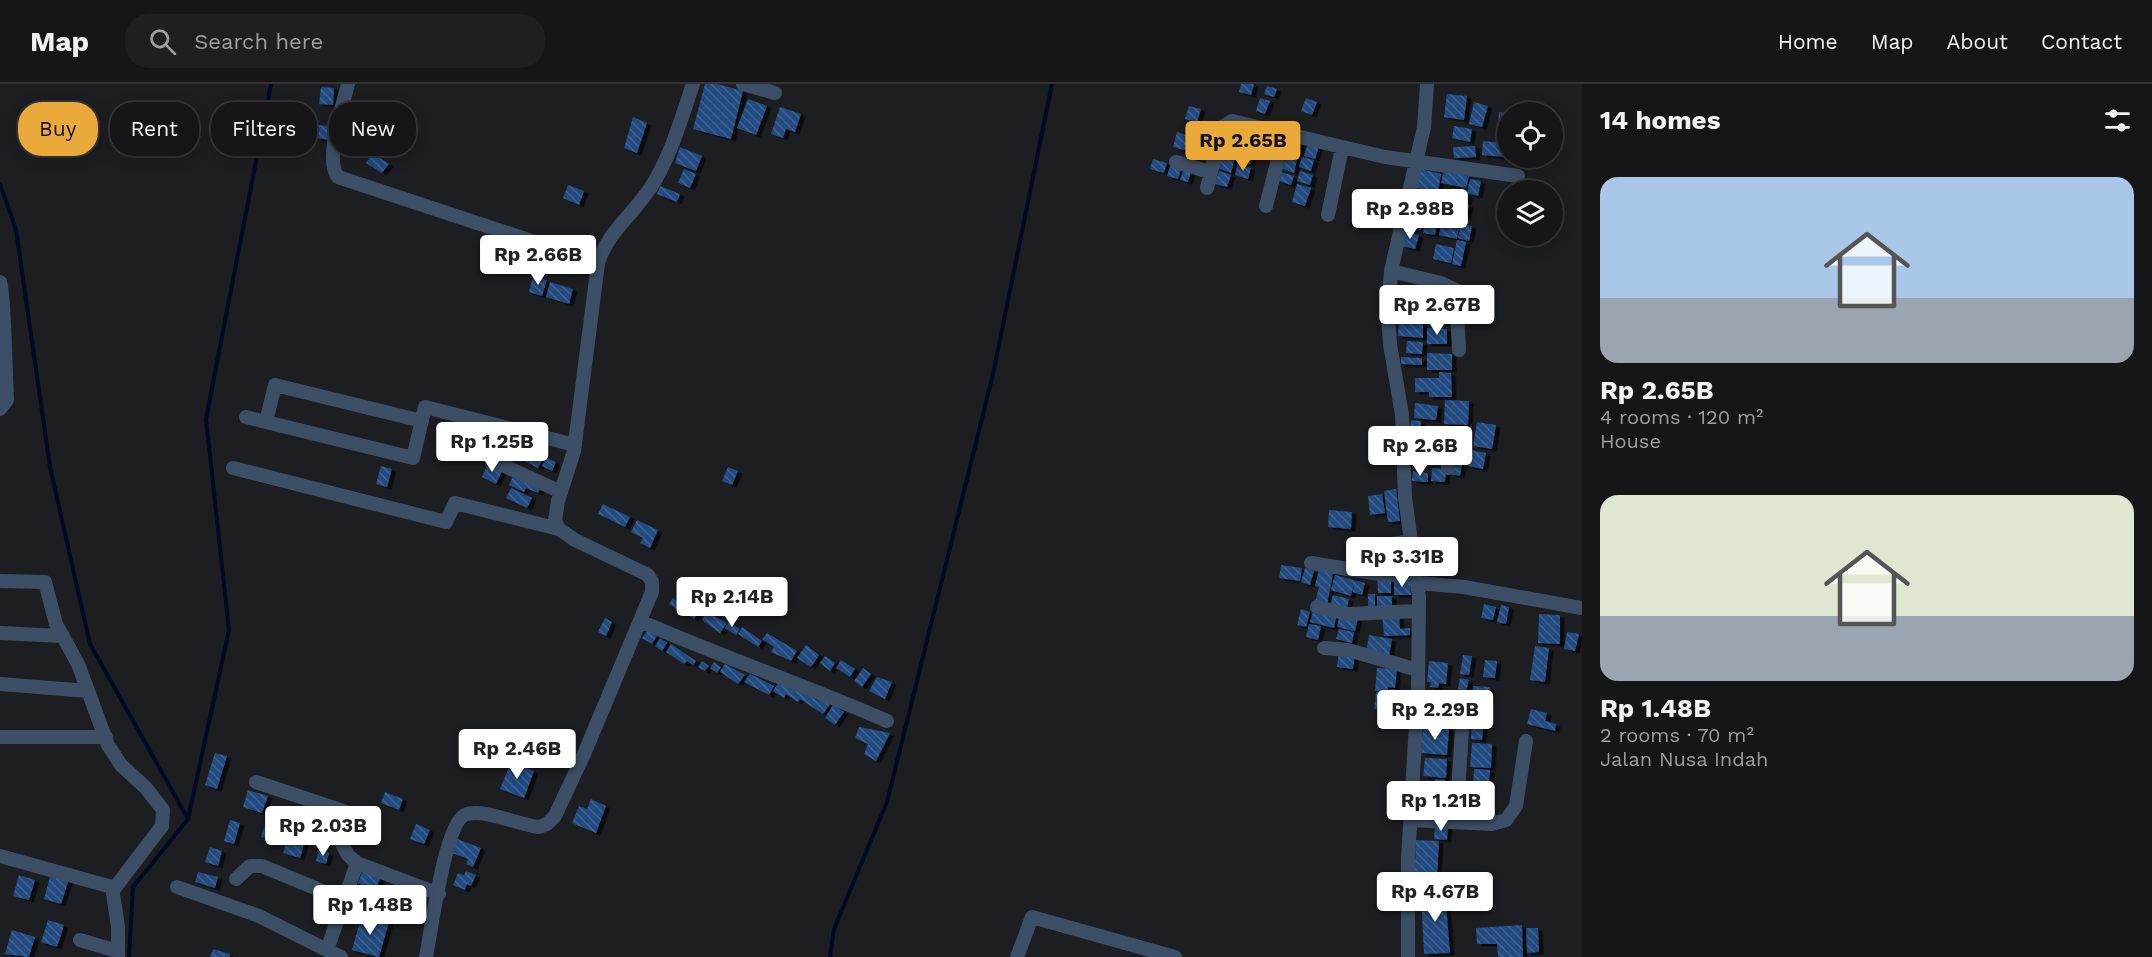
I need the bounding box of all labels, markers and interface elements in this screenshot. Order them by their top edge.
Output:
search box [125,14,545,68]
text: Map [30,25,89,58]
icon: search [146,25,179,58]
text: Search here [194,29,323,54]
text: Home [1778,29,1838,54]
text: Map [1871,29,1914,54]
text: About [1947,29,2008,54]
text: Contact [2041,29,2122,54]
chip: Buy [18,102,98,156]
chip: Rent [110,102,199,156]
chip: Filters [211,102,317,156]
chip: New [329,102,416,156]
map controls [1497,102,1563,246]
button: locate [1497,102,1563,168]
icon: filters [2101,104,2134,137]
text: 14 homes [1600,105,1721,135]
pin: Rp 2.65B [1181,121,1305,172]
text: Rp 2.65B [1199,128,1287,152]
button: layers [1497,180,1563,246]
pin: Rp 2.98B [1348,189,1472,240]
text: Rp 2.98B [1366,196,1454,220]
icon: home [1813,216,1921,324]
pin: Rp 2.66B [476,235,600,286]
text: Rp 2.66B [494,242,582,266]
pin: Rp 2.67B [1375,285,1499,336]
text: Rp 2.67B [1393,292,1481,316]
text: Rp 2.65B [1600,375,1713,405]
text: 4 rooms · 120 m² [1600,405,1763,429]
pin: Rp 1.25B [430,422,554,473]
pin: Rp 2.6B [1365,426,1475,477]
text: Rp 1.25B [450,429,534,453]
text: House [1600,429,1661,453]
text: Rp 2.6B [1382,433,1458,457]
icon: home [1813,534,1921,642]
pin: Rp 3.31B [1340,537,1464,588]
text: Rp 3.31B [1360,544,1444,568]
pin: Rp 2.14B [670,577,794,628]
text: Rp 2.14B [691,584,773,608]
pin: Rp 2.29B [1373,690,1497,741]
text: Rp 1.48B [1600,693,1711,723]
text: Rp 2.29B [1391,697,1479,721]
text: 2 rooms · 70 m² [1600,723,1754,747]
pin: Rp 2.46B [455,729,579,780]
text: Rp 2.46B [473,736,561,760]
text: Jalan Nusa Indah [1600,747,1768,771]
pin: Rp 1.21B [1379,781,1503,832]
text: Rp 1.21B [1401,788,1481,812]
pin: Rp 2.03B [261,806,385,857]
text: Rp 2.03B [279,813,367,837]
pin: Rp 4.67B [1373,872,1497,923]
text: Rp 4.67B [1391,879,1479,903]
pin: Rp 1.48B [308,885,432,936]
text: Rp 1.48B [327,892,413,916]

